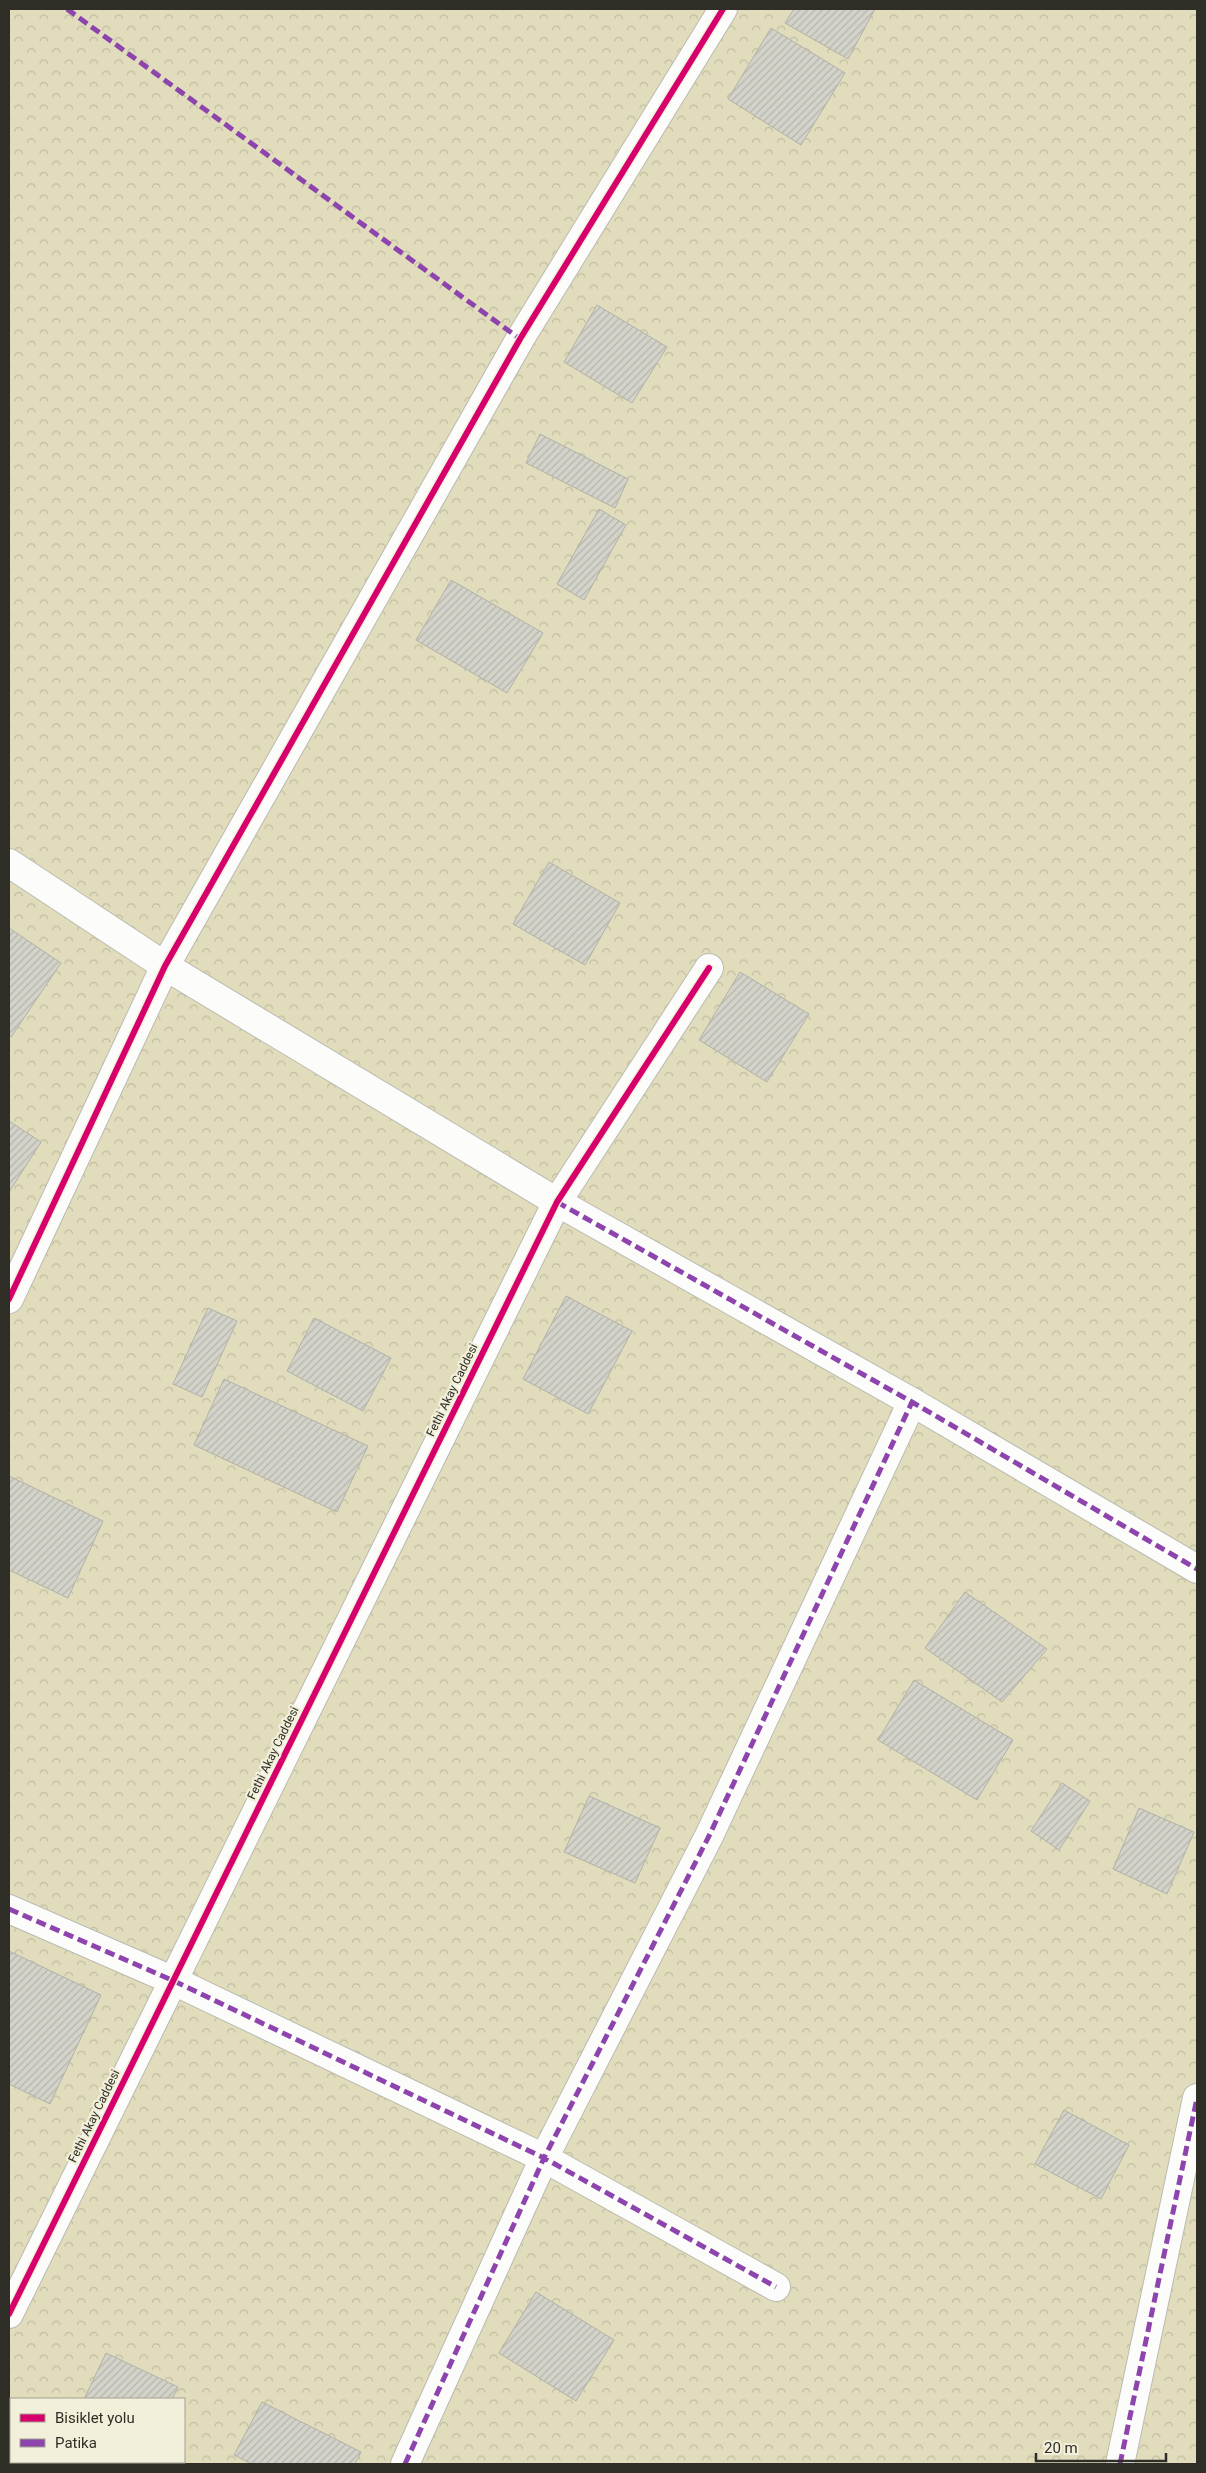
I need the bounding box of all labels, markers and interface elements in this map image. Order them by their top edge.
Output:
street label: Fethi Akay Caddesi [423,1341,481,1439]
street label: Fethi Akay Caddesi [244,1704,302,1802]
street label: Fethi Akay Caddesi [65,2067,123,2165]
legend [10,2398,185,2463]
text: Bisiklet yolu [55,2409,135,2427]
scale bar [1036,2430,1166,2462]
text: Patika [55,2434,97,2452]
text: 20 m [1044,2439,1078,2457]

